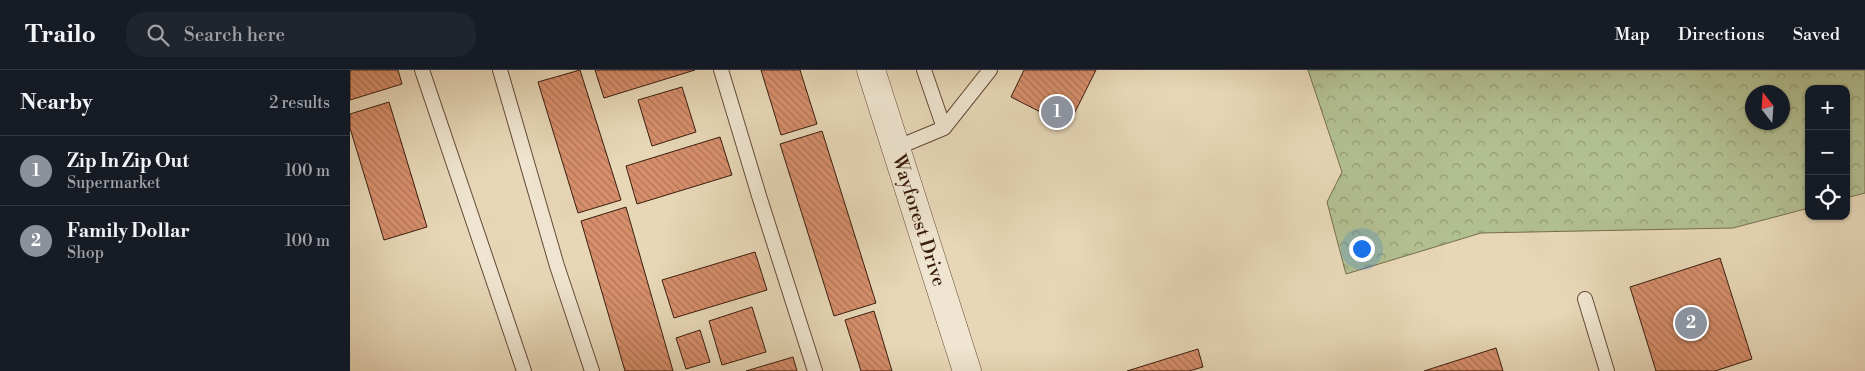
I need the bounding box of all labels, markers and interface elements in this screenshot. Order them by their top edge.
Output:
search box [126,12,476,57]
text: Trailo [25,20,96,50]
icon: search [144,21,172,49]
text: Search here [184,23,285,47]
text: Map [1614,23,1650,46]
text: Directions [1678,23,1765,46]
text: Saved [1793,23,1840,46]
north arrow [1745,85,1790,130]
map controls [1805,85,1850,220]
button: + [1805,85,1850,130]
text: Nearby [20,90,93,116]
text: 2 results [269,93,330,113]
pin: 1 [1041,93,1073,131]
button: − [1805,130,1850,175]
text: Zip In Zip Out [67,149,189,173]
street label: Wayforest Drive [886,151,951,290]
text: 1 [32,161,40,181]
text: 100 m [285,161,330,181]
text: Supermarket [67,173,161,193]
button: locate [1805,175,1850,220]
text: Family Dollar [67,219,190,243]
text: 2 [31,231,41,251]
text: 100 m [285,231,330,251]
your location [1349,236,1375,262]
text: Shop [67,243,104,263]
pin: 2 [1675,304,1707,342]

